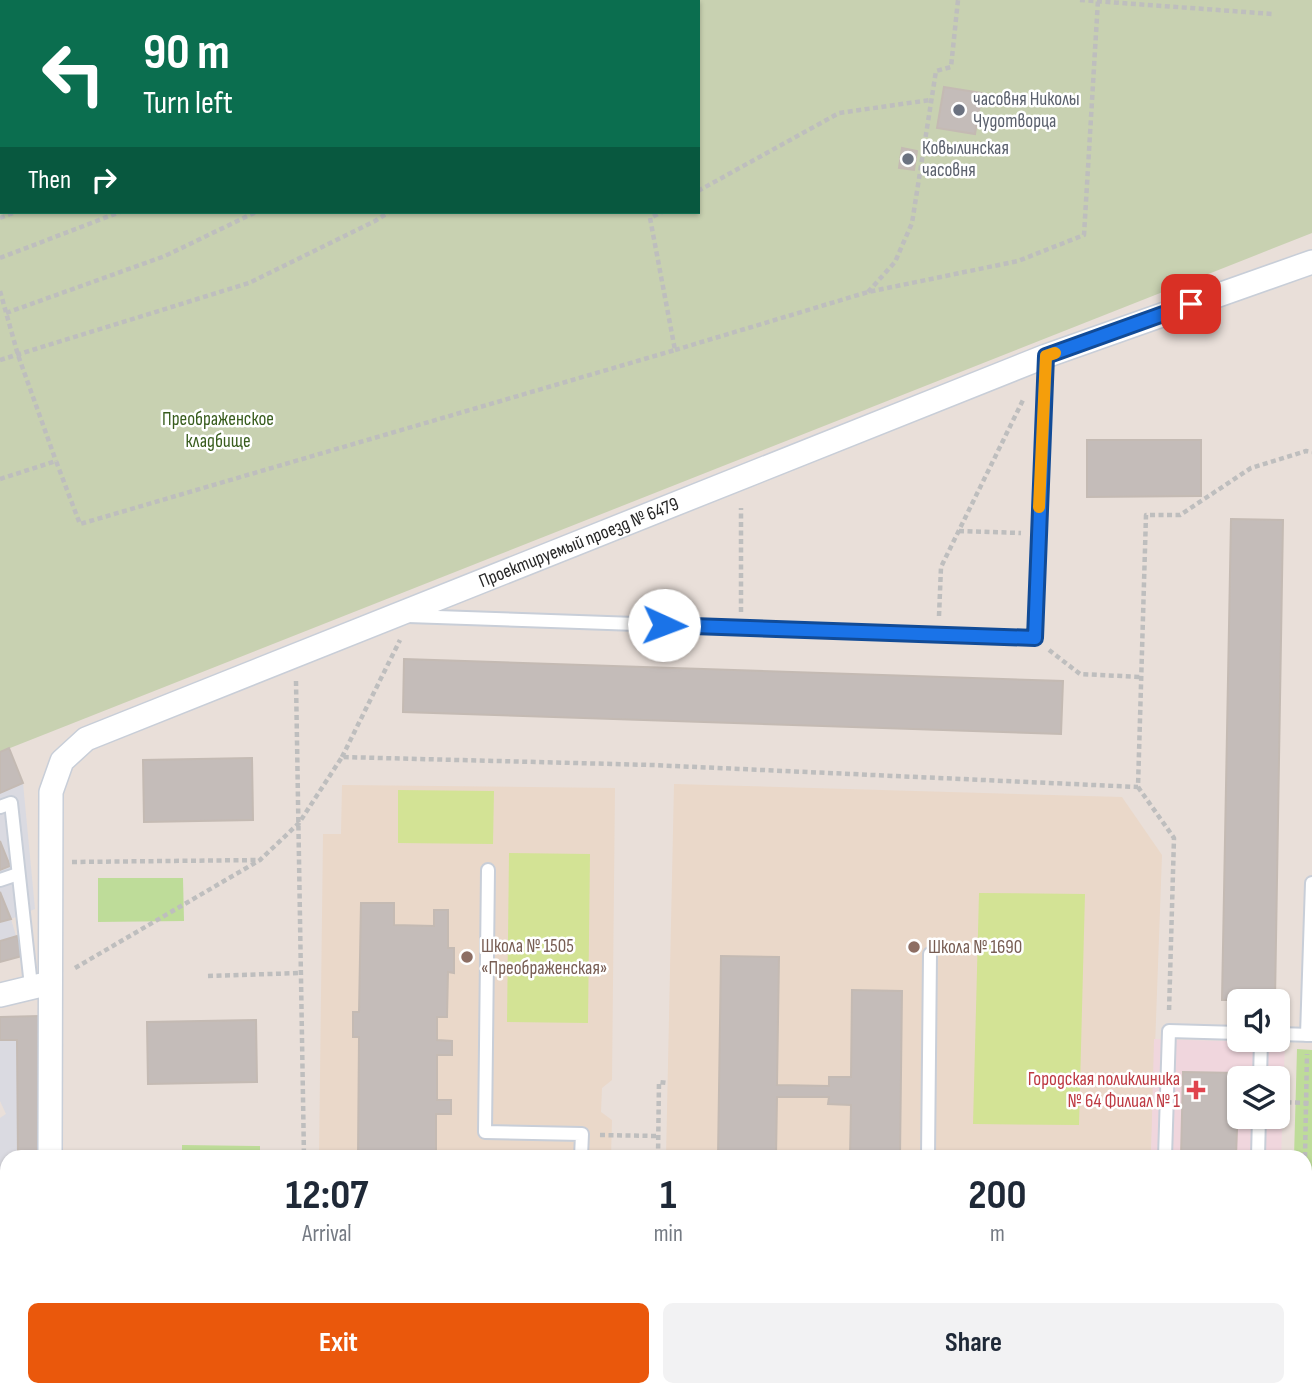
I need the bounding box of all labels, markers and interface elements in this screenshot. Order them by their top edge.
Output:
text: 90 m [143,24,230,83]
icon: left [28,28,119,119]
text: Turn left [143,84,233,123]
place label: часовня Николы Чудотворца [973,88,1080,133]
marker: часовня Николы Чудотворца [951,102,967,118]
place label: Ковылинская часовня [922,137,1009,182]
marker: Ковылинская часовня [900,151,916,167]
icon: right [85,161,123,199]
text: Then [28,165,71,196]
pin [1161,274,1221,334]
icon: arrive [1172,285,1210,323]
park label: Преображенское кладбище [162,408,274,453]
street label: Проектируемый проезд № 6479 [476,492,682,593]
position arrow [627,588,701,662]
place label: Школа № 1505 «Преображенская» [481,935,607,980]
place label: Школа № 1690 [928,936,1022,959]
marker: Школа № 1690 [906,939,922,955]
marker: Школа № 1505 «Преображенская» [459,949,475,965]
map controls [1227,989,1290,1129]
button: sound [1227,989,1290,1052]
button: layers [1227,1066,1290,1129]
place label: Городская поликлиника № 64 Филиал № 1 [1028,1068,1180,1113]
marker: Городская поликлиника № 64 Филиал № 1 [1186,1080,1206,1100]
text: 12:07 [285,1170,368,1221]
text: 1 [660,1170,677,1221]
text: 200 [968,1170,1027,1221]
text: Arrival [302,1220,352,1248]
text: min [654,1220,683,1248]
text: m [990,1220,1005,1248]
button: Exit [28,1303,649,1383]
button: Share [663,1303,1284,1383]

